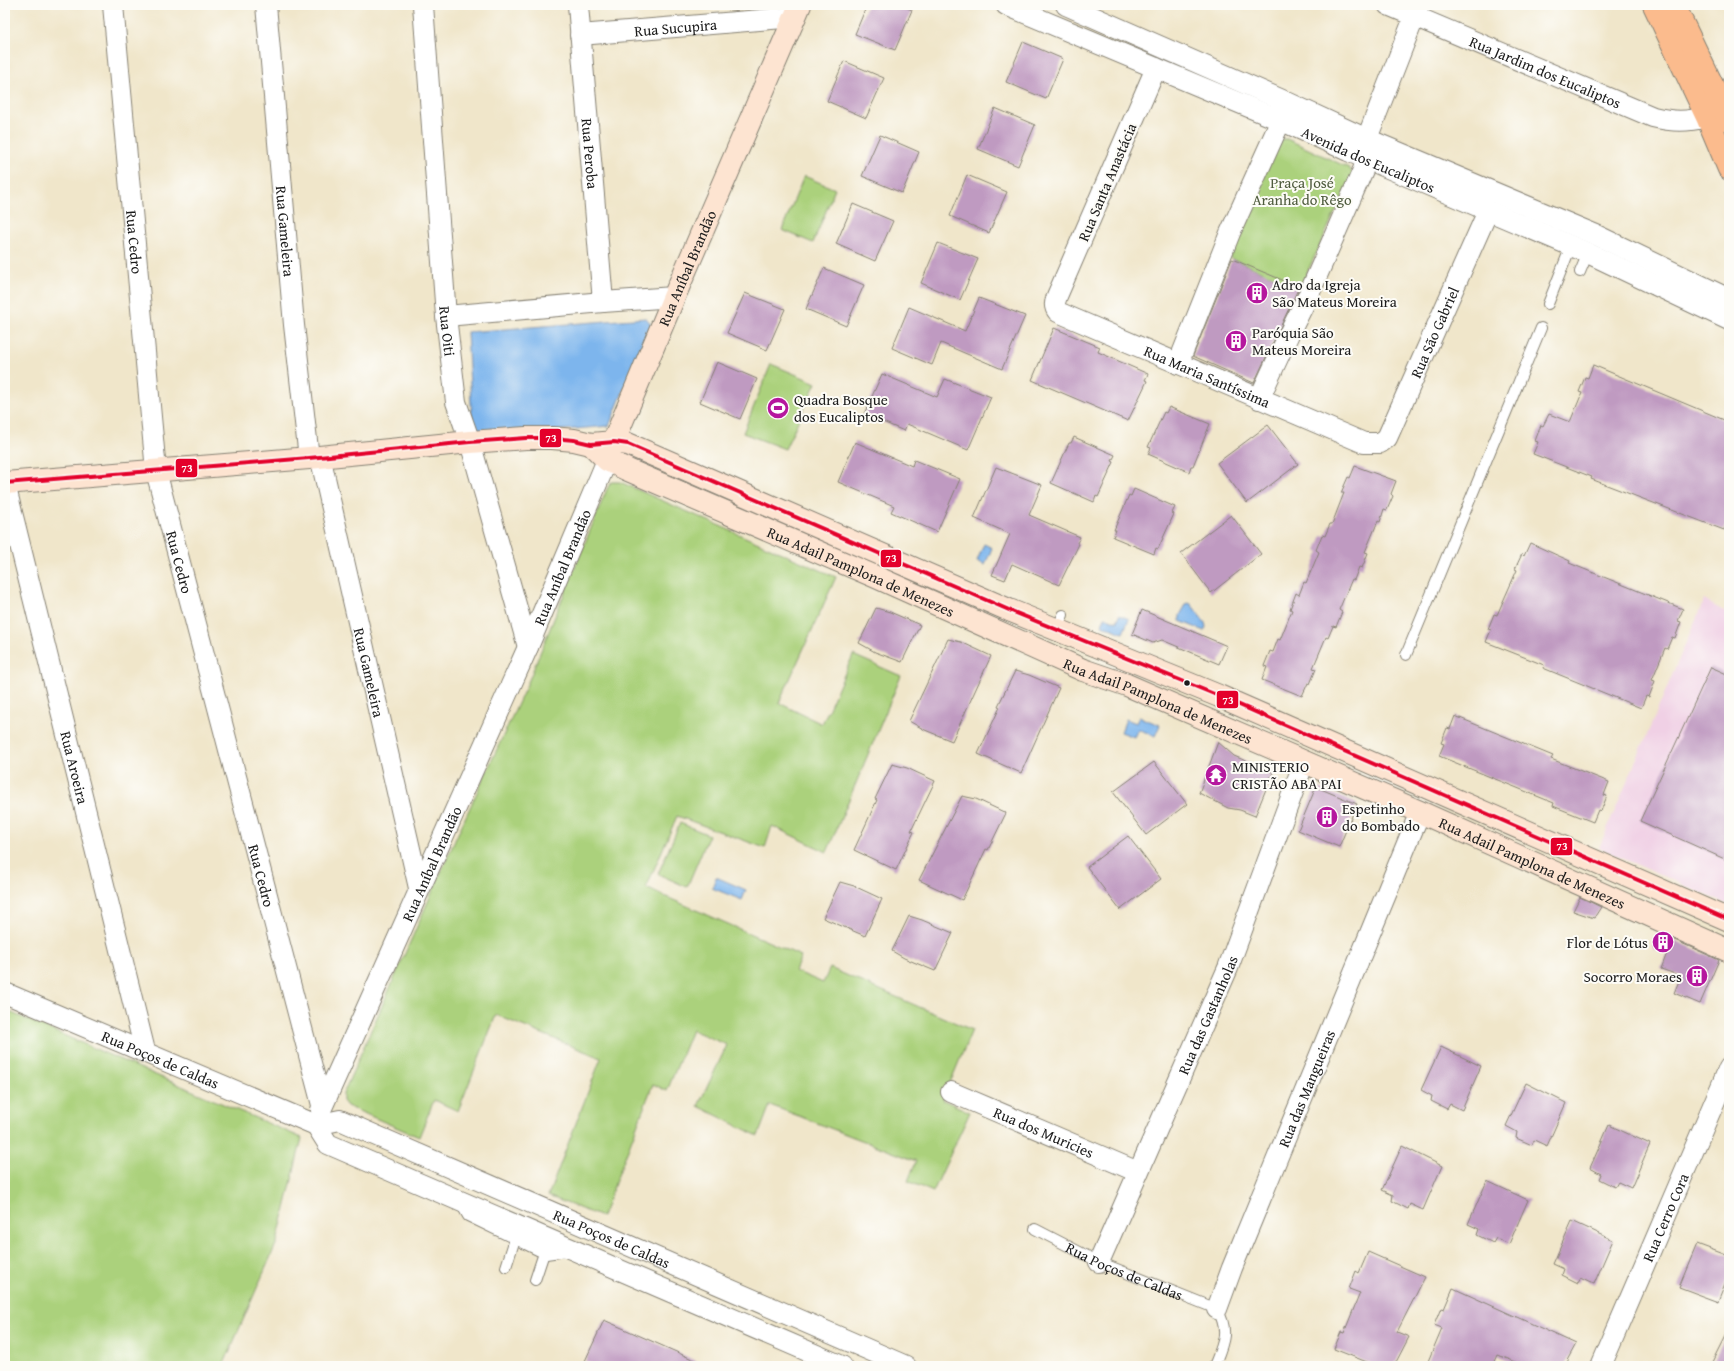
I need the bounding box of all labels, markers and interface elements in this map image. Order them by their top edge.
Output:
street label: Rua Sucupira [634,13,718,41]
street label: Rua Jardim dos Eucaliptos [1466,30,1625,113]
street label: Rua Peroba [577,117,604,190]
street label: Rua Santa Anastácia [1073,120,1141,244]
street label: Avenida dos Eucaliptos [1298,121,1439,197]
park label: Praça José Aranha do Rêgo [1252,172,1352,210]
street label: Rua Gameleira [271,185,300,277]
street label: Rua Aníbal Brandão [653,206,721,329]
street label: Rua Cedro [121,209,148,275]
place label: Adro da Igreja São Mateus Moreira [1272,274,1397,312]
building icon: Adro da Igreja São Mateus Moreira [1244,280,1270,306]
street label: Rua São Gabriel [1405,283,1464,381]
street label: Rua Oiti [435,305,461,357]
place label: Paróquia São Mateus Moreira [1252,322,1351,360]
building icon: Paróquia São Mateus Moreira [1223,328,1249,354]
street label: Rua Maria Santíssima [1141,340,1274,412]
place label: Quadra Bosque dos Eucaliptos [794,389,888,427]
sports icon: Quadra Bosque dos Eucaliptos [765,395,791,421]
line badge: 73 [539,428,562,448]
text: 73 [545,430,557,446]
line badge: 73 [175,458,198,478]
text: 73 [181,460,193,476]
street label: Rua Aníbal Brandão [528,505,596,628]
street label: Rua Adail Pamplona de Menezes [764,521,958,621]
street label: Rua Cedro [162,528,198,596]
line badge: 73 [880,549,902,568]
text: 73 [885,550,897,566]
street label: Rua Gameleira [349,626,390,719]
street label: Rua Adail Pamplona de Menezes [1060,652,1256,749]
unlabelled marker [1182,678,1192,688]
line badge: 73 [1216,690,1239,709]
text: 73 [1222,692,1234,708]
street label: Rua Aroeira [56,729,94,806]
place label: MINISTERIO CRISTÃO ABA PAI [1232,756,1342,794]
temple icon: MINISTERIO CRISTÃO ABA PAI [1203,762,1229,788]
place label: Espetinho do Bombado [1342,798,1420,836]
street label: Rua Aníbal Brandão [396,802,466,924]
building icon: Espetinho do Bombado [1314,804,1340,830]
street label: Rua Adail Pamplona de Menezes [1436,812,1629,914]
line badge: 73 [1550,837,1573,856]
text: 73 [1556,838,1568,854]
street label: Rua Cedro [244,842,280,909]
building icon: Flor de Lótus [1650,929,1676,955]
place label: Flor de Lótus [1567,932,1648,953]
street label: Rua das Gastanholas [1172,952,1242,1077]
building icon: Socorro Moraes [1684,963,1710,989]
place label: Socorro Moraes [1584,966,1682,987]
street label: Rua Poços de Caldas [99,1025,222,1093]
street label: Rua das Mangueiras [1272,1026,1340,1150]
street label: Rua dos Muricies [991,1101,1097,1162]
street label: Rua Cerro Cora [1637,1170,1693,1265]
street label: Rua Poços de Caldas [550,1204,674,1273]
street label: Rua Poços de Caldas [1062,1236,1186,1305]

